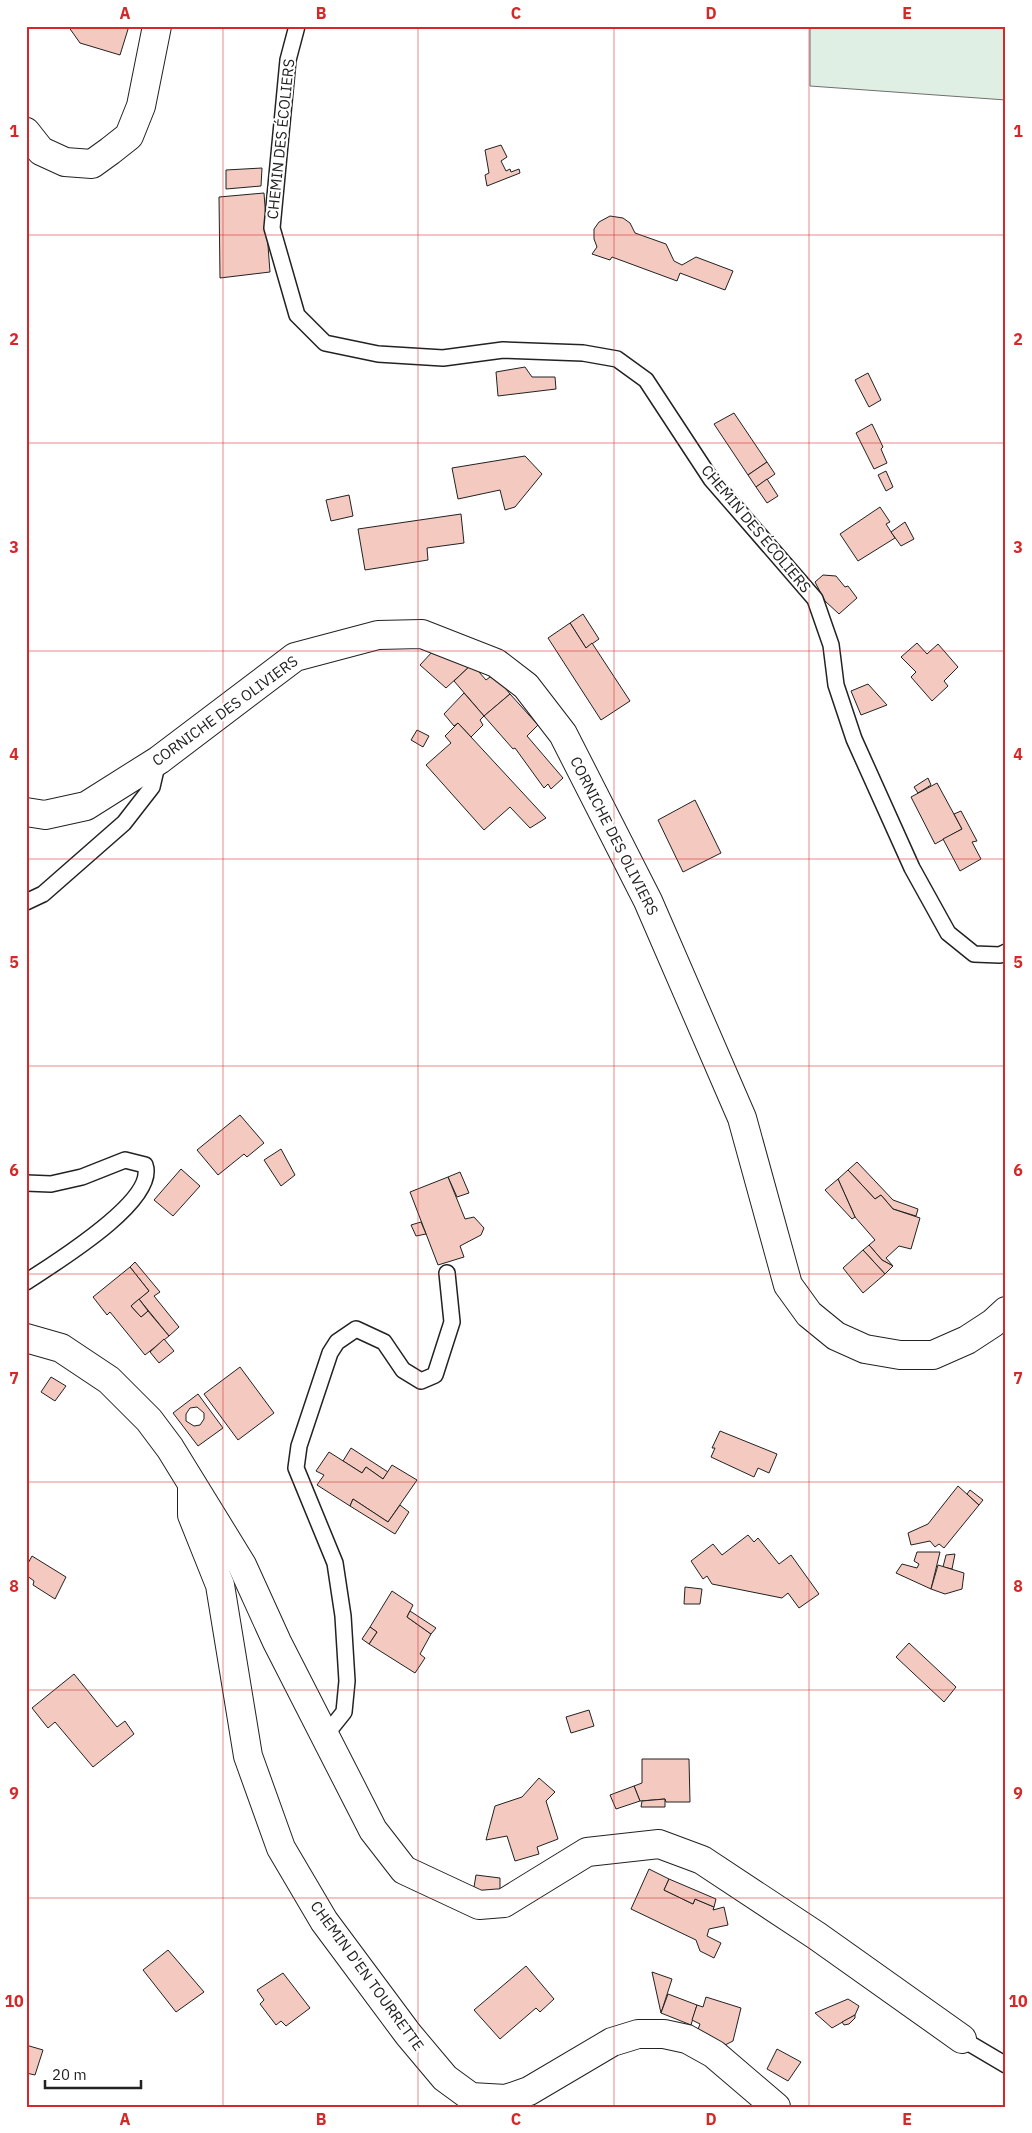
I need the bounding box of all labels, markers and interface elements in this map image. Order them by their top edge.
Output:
text: A [120,3,131,23]
text: B [316,3,327,23]
text: C [511,3,521,23]
text: D [705,3,717,23]
text: E [902,3,912,23]
street label: CHEMIN DES ÉCOLIERS [263,58,298,220]
text: 1 [9,121,19,141]
text: 1 [1013,121,1023,141]
text: 2 [9,329,19,349]
text: 2 [1013,329,1023,349]
street label: CHEMIN DES ÉCOLIERS [697,461,815,596]
text: 3 [9,537,19,557]
text: 3 [1013,537,1023,557]
street label: CORNICHE DES OLIVIERS [148,651,301,770]
text: 4 [9,744,19,764]
text: 4 [1013,744,1023,764]
street label: CORNICHE DES OLIVIERS [566,753,663,918]
text: 5 [9,952,19,972]
text: 5 [1013,952,1023,972]
text: 6 [9,1160,19,1180]
text: 6 [1013,1160,1023,1180]
text: 7 [9,1368,19,1388]
text: 7 [1013,1368,1023,1388]
text: 8 [9,1576,19,1596]
text: 8 [1013,1576,1023,1596]
text: 9 [9,1783,19,1803]
text: 9 [1013,1783,1023,1803]
street label: CHEMIN D'EN TOURRETTE [307,1897,428,2054]
text: 10 [4,1991,24,2011]
text: 10 [1008,1991,1028,2011]
scale bar [45,2058,141,2090]
text: 20 m [52,2065,87,2084]
text: A [120,2109,131,2129]
text: B [316,2109,327,2129]
text: C [511,2109,521,2129]
text: D [705,2109,717,2129]
text: E [902,2109,912,2129]

